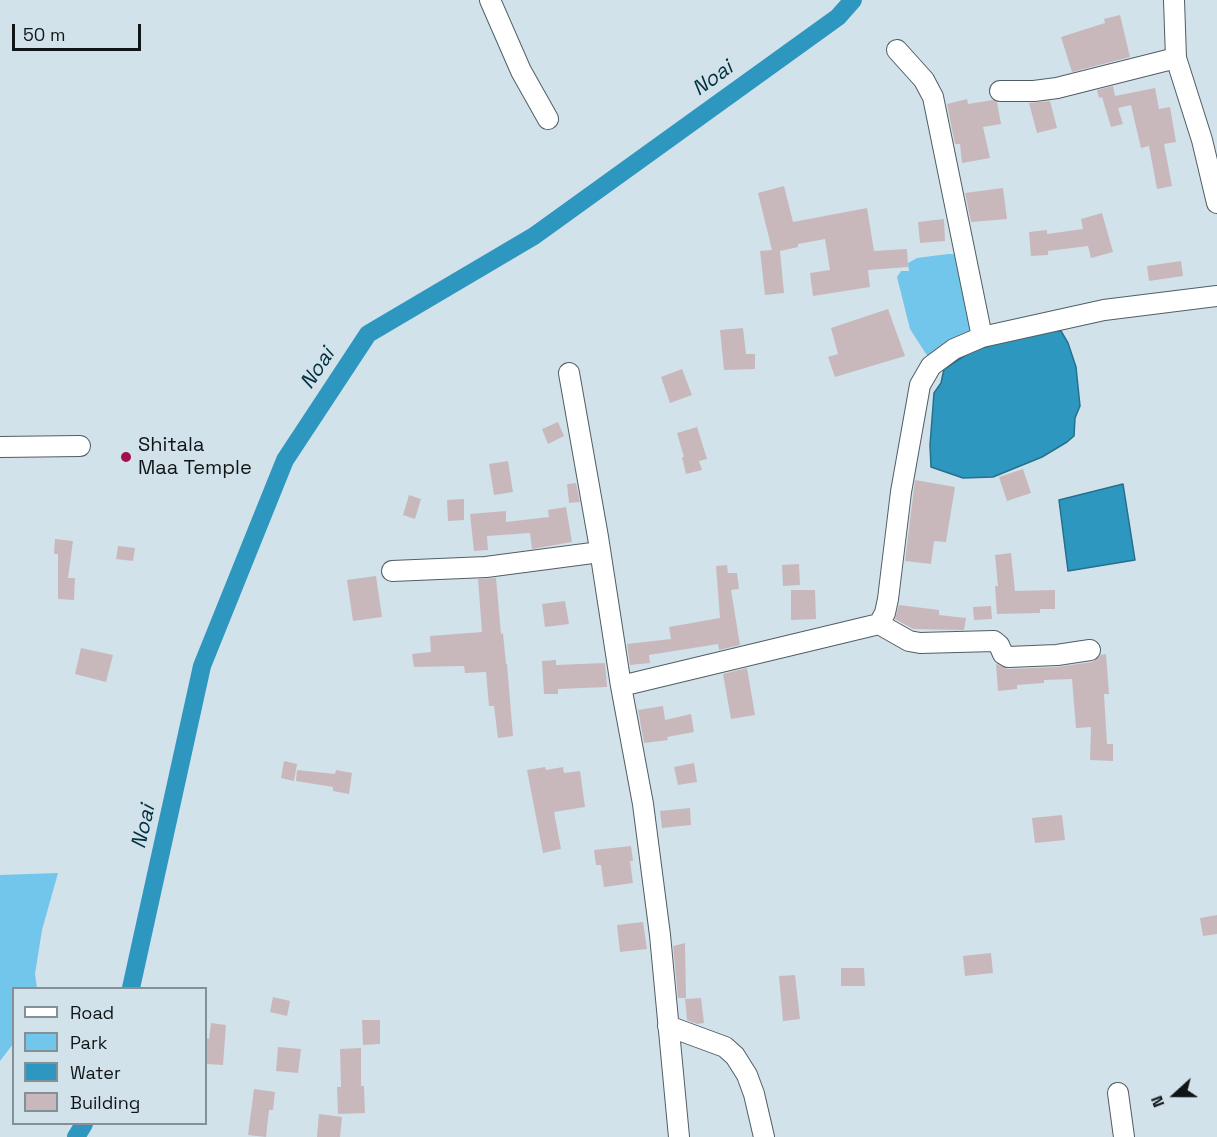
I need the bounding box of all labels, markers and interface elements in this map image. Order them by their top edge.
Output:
scale bar [15,12,144,50]
text: 50 m [23,23,65,46]
water label: Noai [688,56,738,102]
water label: Noai [295,344,341,394]
place label: Shitala Maa Temple [138,434,252,481]
marker: Shitala Maa Temple [119,450,133,464]
water label: Noai [127,803,161,851]
legend [12,987,207,1125]
text: Road [70,1001,114,1024]
text: Park [70,1031,107,1054]
text: Water [70,1061,121,1084]
north arrow [1145,1065,1205,1125]
text: Building [70,1091,140,1114]
text: N [1146,1093,1169,1110]

